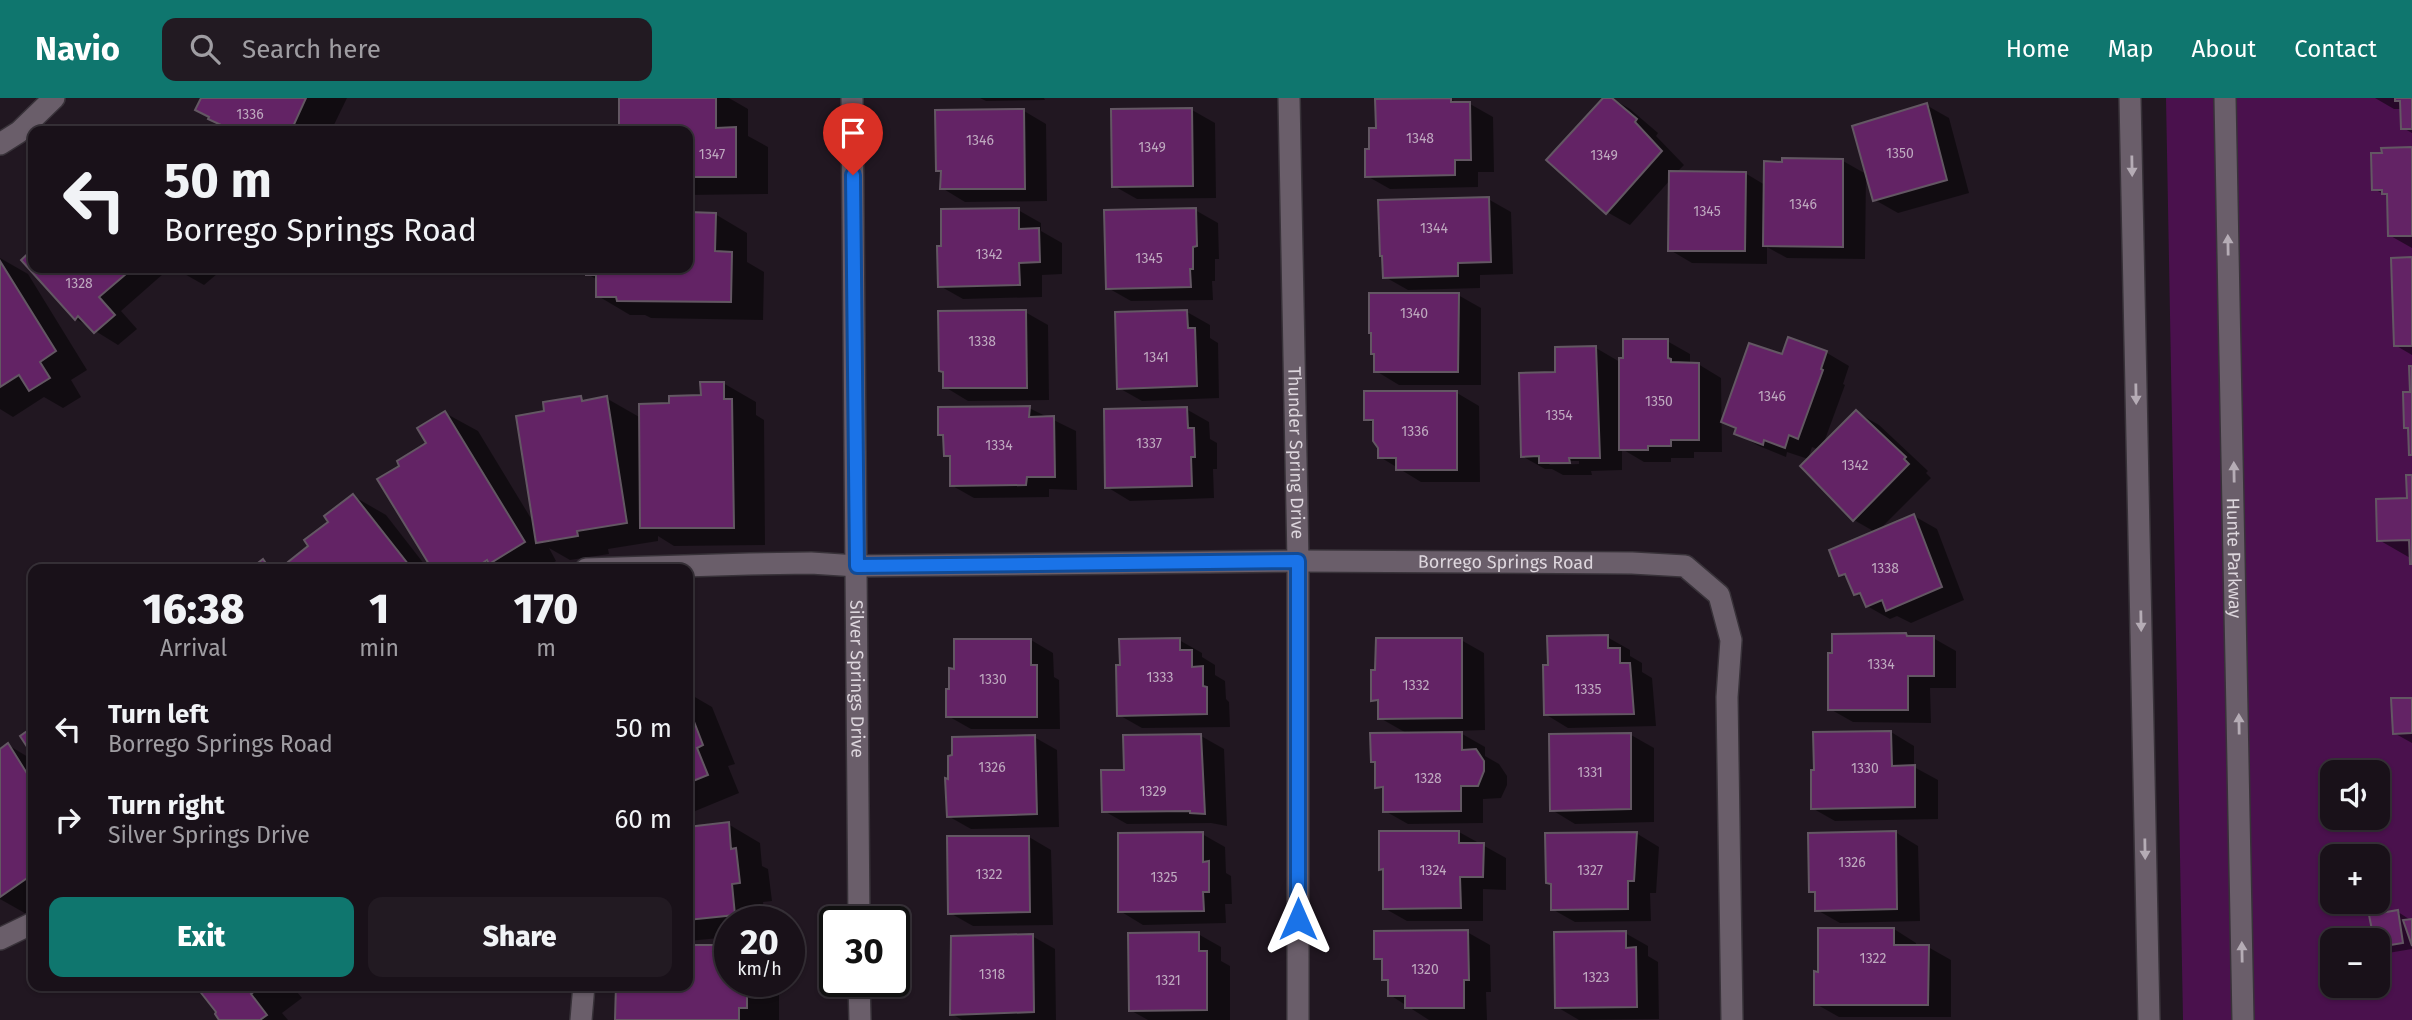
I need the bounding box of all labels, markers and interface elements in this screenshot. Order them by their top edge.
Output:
search box [162,18,652,81]
text: Navio [35,29,120,69]
icon: search [186,30,224,68]
text: Search here [242,34,381,65]
text: Home [2006,35,2070,63]
text: Map [2108,35,2154,63]
text: About [2192,35,2256,63]
text: Contact [2294,35,2377,63]
pin [823,103,883,175]
house number: 1336 [236,106,264,123]
icon: arrive [834,114,872,152]
house number: 1348 [1406,130,1434,147]
house number: 1346 [966,132,994,149]
house number: 1349 [1138,139,1166,156]
house number: 1350 [1886,145,1914,162]
house number: 1347 [699,146,725,163]
house number: 1349 [1590,147,1618,164]
text: 50 m [164,151,272,210]
icon: left [49,154,140,245]
one-way arrow [2126,155,2137,177]
house number: 1346 [1789,196,1817,213]
house number: 1345 [1693,203,1721,220]
text: Borrego Springs Road [164,211,477,249]
house number: 1344 [1420,220,1448,237]
one-way arrow [2223,234,2234,256]
house number: 1342 [975,246,1003,263]
house number: 1345 [1135,250,1163,267]
house number: 1328 [65,275,93,292]
house number: 1340 [1400,305,1428,322]
house number: 1338 [968,333,996,350]
house number: 1341 [1143,349,1169,366]
street label: Thunder Spring Drive [1283,366,1309,539]
one-way arrow [2130,383,2142,405]
house number: 1346 [1758,388,1786,405]
house number: 1350 [1645,393,1673,410]
house number: 1354 [1545,407,1573,424]
house number: 1336 [1401,423,1429,440]
house number: 1337 [1136,435,1162,452]
house number: 1334 [985,437,1013,454]
house number: 1342 [1841,457,1869,474]
one-way arrow [2228,461,2239,483]
street label: Hunte Parkway [2222,497,2246,619]
street label: Borrego Springs Road [1418,551,1594,574]
house number: 1338 [1871,560,1899,577]
text: 16:38 [143,584,244,634]
text: 1 [369,584,389,634]
text: 170 [514,584,578,634]
street label: Silver Springs Drive [845,600,869,758]
one-way arrow [2135,610,2146,632]
text: Arrival [160,634,227,662]
text: min [359,634,399,662]
text: m [536,634,556,662]
house number: 1334 [1867,656,1895,673]
house number: 1333 [1146,669,1174,686]
house number: 1330 [979,671,1007,688]
house number: 1332 [1403,677,1429,694]
house number: 1335 [1574,681,1602,698]
text: Turn left [108,699,209,730]
icon: left [49,710,87,748]
text: 50 m [615,713,672,744]
one-way arrow [2233,713,2245,735]
text: Borrego Springs Road [108,730,333,758]
house number: 1326 [978,759,1006,776]
house number: 1330 [1851,760,1879,777]
map controls [2320,760,2390,998]
button: sound [2320,760,2390,830]
house number: 1331 [1577,764,1603,781]
house number: 1328 [1414,770,1442,787]
house number: 1329 [1139,783,1167,800]
text: Turn right [108,790,225,821]
icon: right [49,801,87,839]
text: 60 m [614,804,672,835]
text: Silver Springs Drive [108,821,310,849]
one-way arrow [2140,838,2151,860]
button: + [2320,844,2390,914]
house number: 1326 [1838,854,1866,871]
house number: 1324 [1420,862,1447,879]
house number: 1327 [1577,862,1603,879]
house number: 1322 [976,866,1002,883]
house number: 1325 [1151,869,1177,886]
position arrow [1261,882,1335,956]
button: Exit [49,897,354,977]
button: Share [368,897,672,977]
speed limit sign: 30 [819,906,910,997]
text: 20 [740,921,779,963]
button: − [2320,928,2390,998]
one-way arrow [2237,941,2248,963]
house number: 1322 [1860,950,1886,967]
text: km/h [737,958,782,980]
house number: 1320 [1411,961,1439,978]
house number: 1318 [979,966,1006,983]
house number: 1323 [1583,969,1609,986]
house number: 1321 [1155,972,1181,989]

